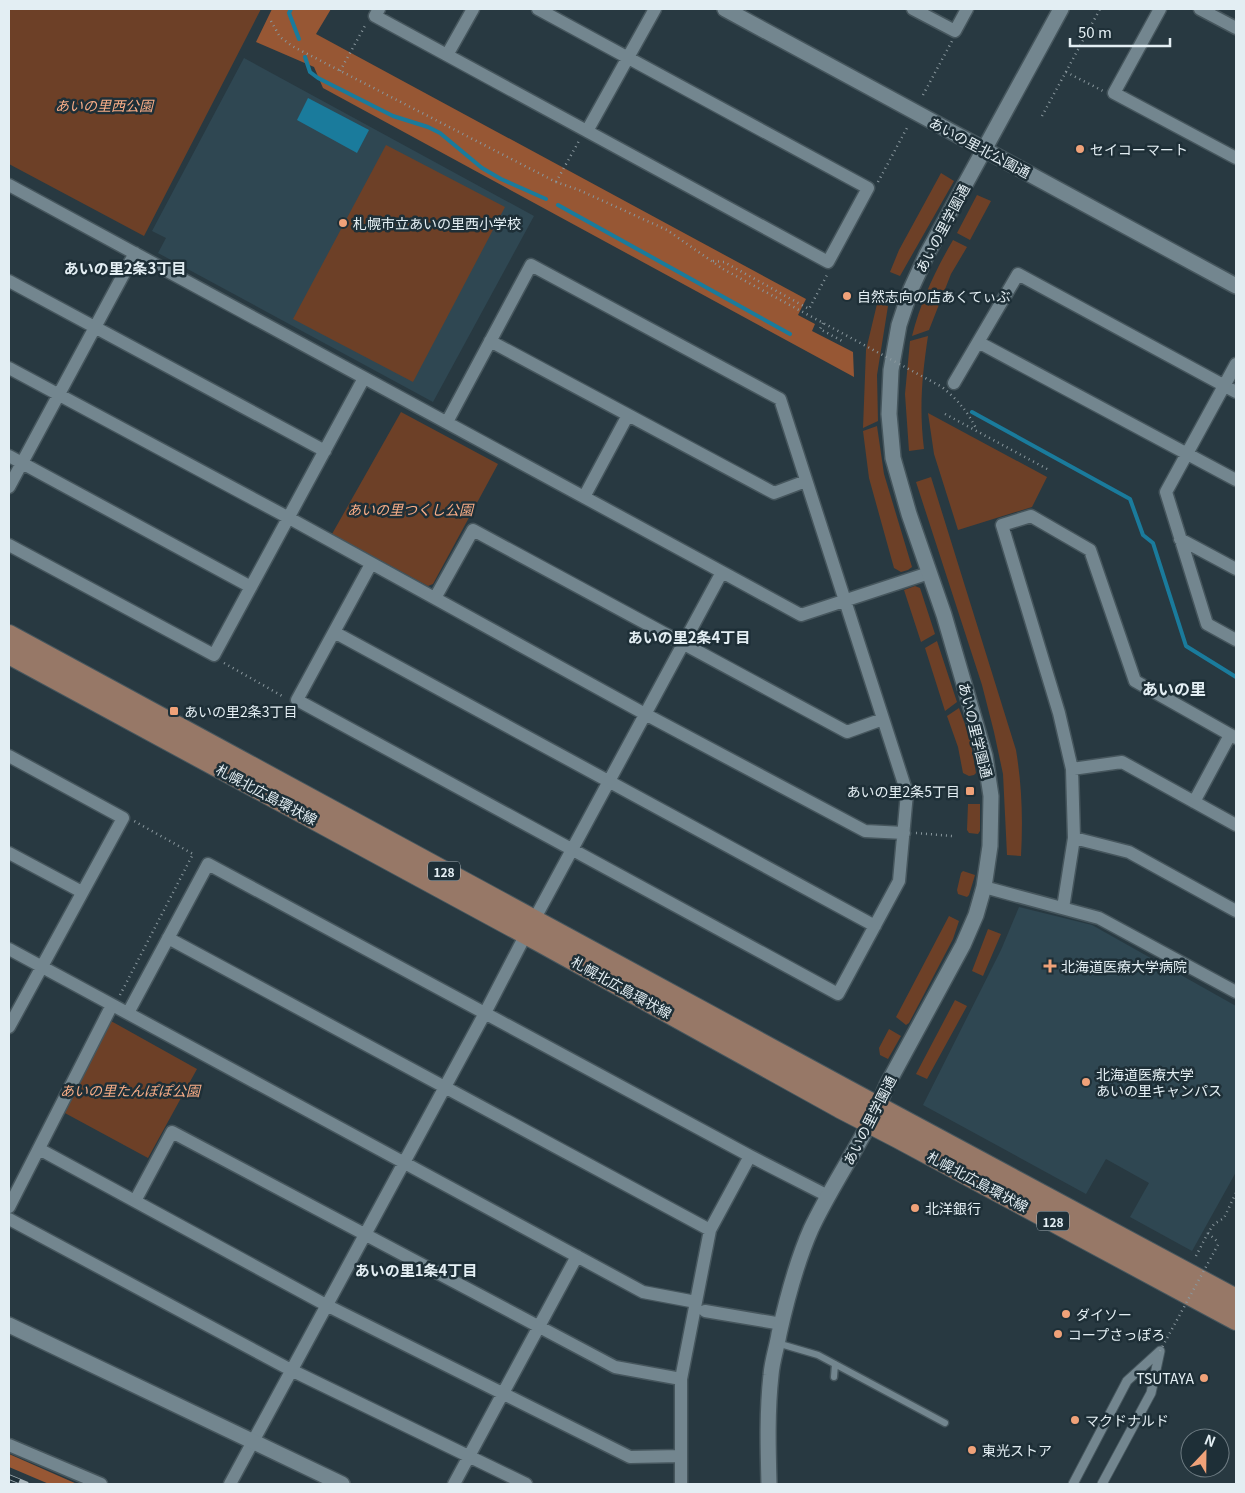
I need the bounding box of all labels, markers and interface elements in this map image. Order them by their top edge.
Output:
scale bar [1070,15,1170,47]
text: 50 m [1078,21,1112,42]
park label: あいの里西公園 [55,95,155,115]
street label: あいの里北公園通 [926,112,1034,182]
place label: セイコーマート [1090,139,1188,159]
marker: セイコーマート [1074,143,1086,155]
street label: あいの里学園通 [910,180,974,276]
place label: 札幌市立あいの里西小学校 [353,213,521,233]
marker: 札幌市立あいの里西小学校 [337,217,349,229]
district label: あいの里2条3丁目 [64,257,186,278]
place label: 自然志向の店あくてぃぶ [857,286,1011,306]
marker: 自然志向の店あくてぃぶ [841,290,853,302]
park label: あいの里つくし公園 [347,499,475,519]
district label: あいの里2条4丁目 [628,626,750,647]
district label: あいの里 [1142,676,1206,700]
street label: あいの里学園通 [954,680,998,780]
place label: あいの里2条3丁目 [184,701,298,721]
marker: あいの里2条3丁目 [168,705,180,717]
street label: 札幌北広島環状線 [213,759,321,829]
place label: あいの里2条5丁目 [846,781,960,801]
marker: あいの里2条5丁目 [964,785,976,797]
road number: 128 [428,861,460,880]
street label: 札幌北広島環状線 [568,951,676,1023]
place label: 北海道医療大学病院 [1061,956,1187,976]
marker: 北海道医療大学病院 [1043,959,1057,973]
place label: 北海道医療大学 あいの里キャンパス [1096,1064,1222,1100]
street label: あいの里学園通 [838,1072,900,1168]
marker: 北海道医療大学 あいの里キャンパス [1080,1076,1092,1088]
park label: あいの里たんぽぽ公園 [60,1080,202,1100]
street label: 札幌北広島環状線 [924,1146,1032,1216]
place label: 北洋銀行 [925,1198,981,1218]
marker: 北洋銀行 [909,1202,921,1214]
road number: 128 [1037,1212,1069,1230]
district label: あいの里1条4丁目 [355,1259,477,1280]
place label: ダイソー [1076,1304,1132,1324]
marker: ダイソー [1060,1308,1072,1320]
place label: コープさっぽろ [1068,1324,1165,1344]
marker: コープさっぽろ [1052,1328,1064,1340]
place label: TSUTAYA [1136,1368,1194,1388]
marker: TSUTAYA [1198,1372,1210,1384]
place label: マクドナルド [1085,1410,1169,1430]
marker: マクドナルド [1069,1414,1081,1426]
north arrow [1180,1428,1230,1478]
text: N [1202,1429,1219,1451]
place label: 東光ストア [982,1440,1052,1460]
marker: 東光ストア [966,1444,978,1456]

